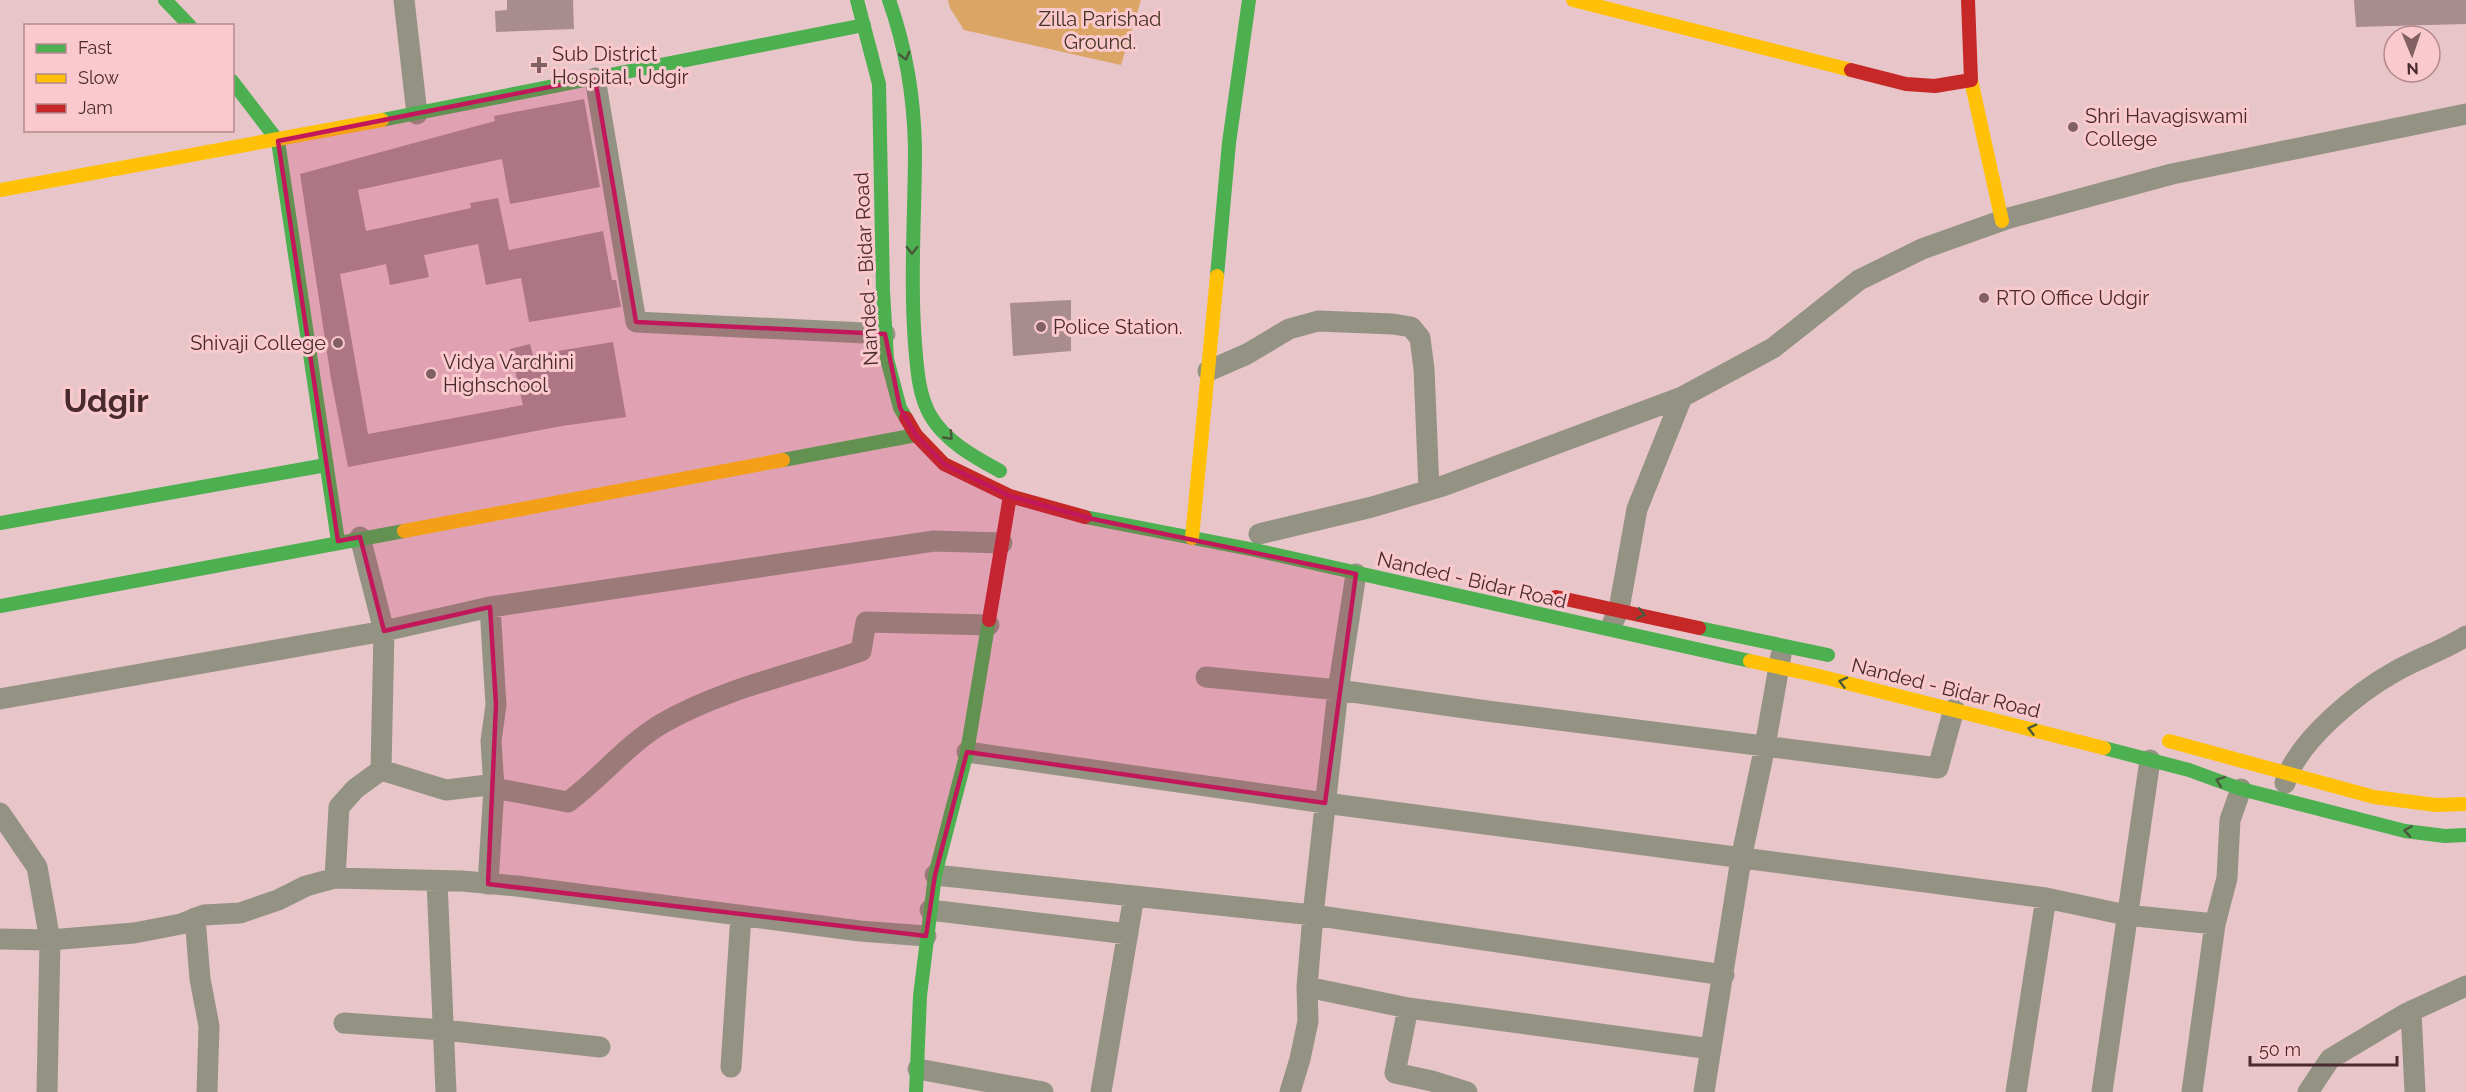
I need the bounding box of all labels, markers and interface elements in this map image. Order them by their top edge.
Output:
park label: Zilla Parishad Ground. [1038,7,1162,54]
legend [24,24,234,132]
north arrow [2382,24,2442,84]
text: Fast [78,37,112,58]
place label: Sub District Hospital, Udgir [552,42,689,89]
one-way arrow [898,50,910,61]
marker: Sub District Hospital, Udgir [530,56,548,74]
text: N [2406,59,2419,78]
text: Slow [78,67,119,88]
text: Jam [78,97,113,118]
place label: Shri Havagiswami College [2085,104,2248,151]
marker: Shri Havagiswami College [2066,120,2080,134]
street label: Nanded - Bidar Road [849,172,883,366]
one-way arrow [906,246,918,255]
place label: RTO Office Udgir [1996,286,2149,310]
marker: RTO Office Udgir [1977,291,1991,305]
place label: Police Station. [1053,315,1183,339]
marker: Police Station. [1034,320,1048,334]
place label: Shivaji College [190,331,326,355]
marker: Shivaji College [331,336,345,350]
place label: Vidya Vardhini Highschool [443,350,574,397]
marker: Vidya Vardhini Highschool [424,367,438,381]
district label: Udgir [63,382,149,419]
one-way arrow [942,429,953,439]
street label: Nanded - Bidar Road [1375,547,1569,613]
one-way arrow [1636,607,1646,620]
street label: Nanded - Bidar Road [1849,653,2043,723]
one-way arrow [1838,676,1848,689]
one-way arrow [2027,724,2037,737]
one-way arrow [2215,776,2225,789]
one-way arrow [2403,825,2413,838]
scale bar [2250,1029,2397,1067]
text: 50 m [2259,1039,2301,1060]

